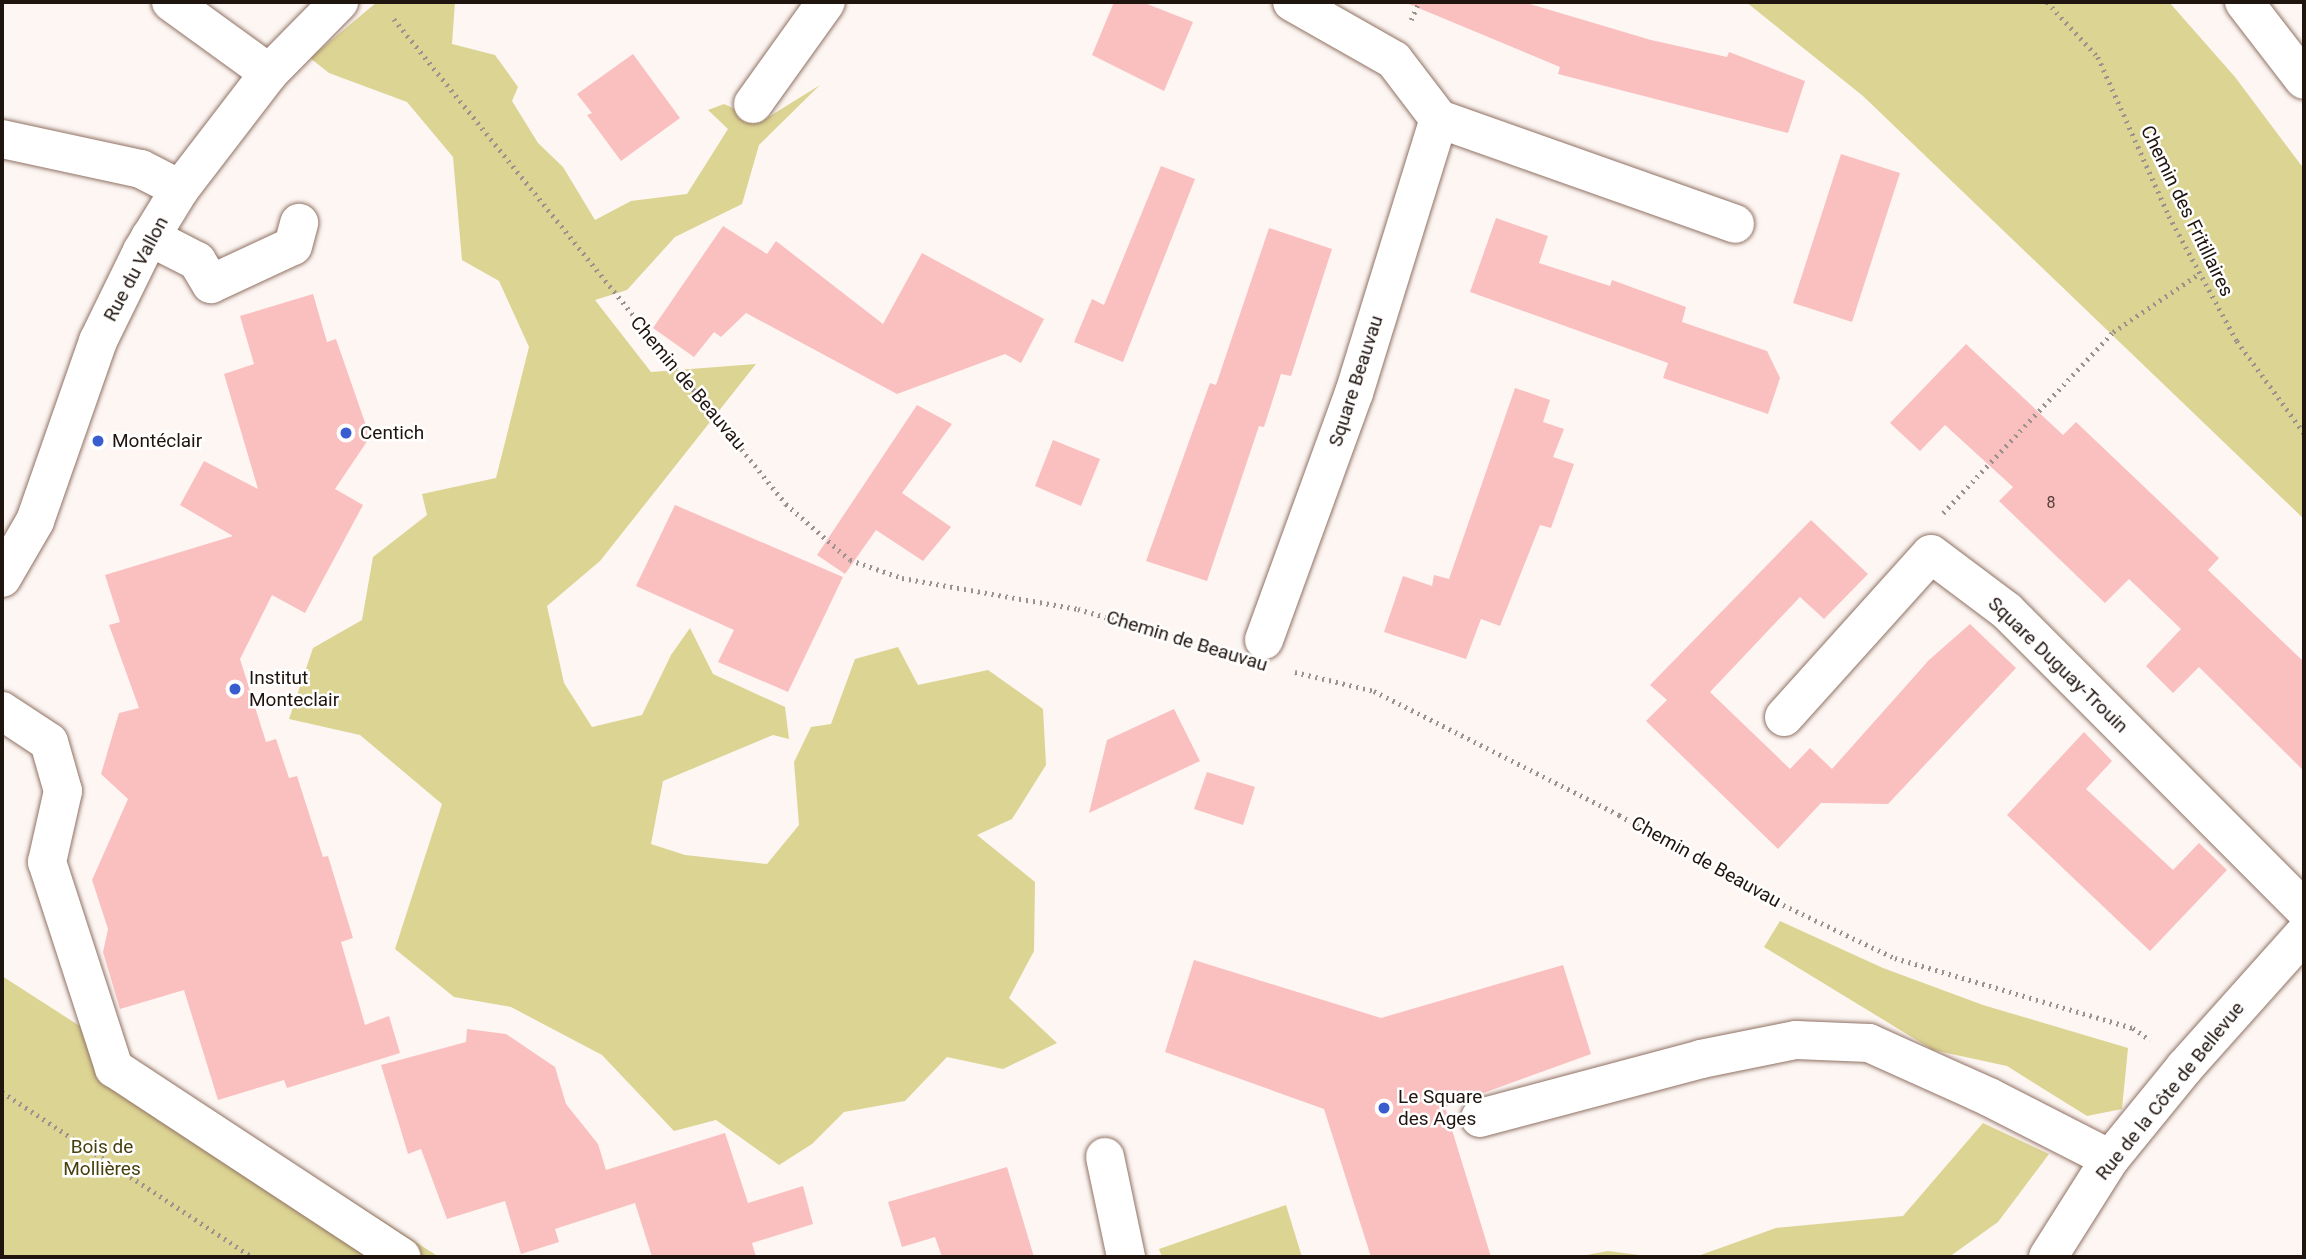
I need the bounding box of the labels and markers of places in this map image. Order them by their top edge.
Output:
place label: Centich [360,422,424,444]
marker: Centich [338,425,354,441]
place label: Montéclair [112,430,202,452]
marker: Montéclair [90,433,106,449]
place label: Institut Monteclair [249,667,339,711]
marker: Institut Monteclair [227,681,243,697]
place label: Le Square des Ages [1398,1086,1482,1130]
marker: Le Square des Ages [1376,1100,1392,1116]

